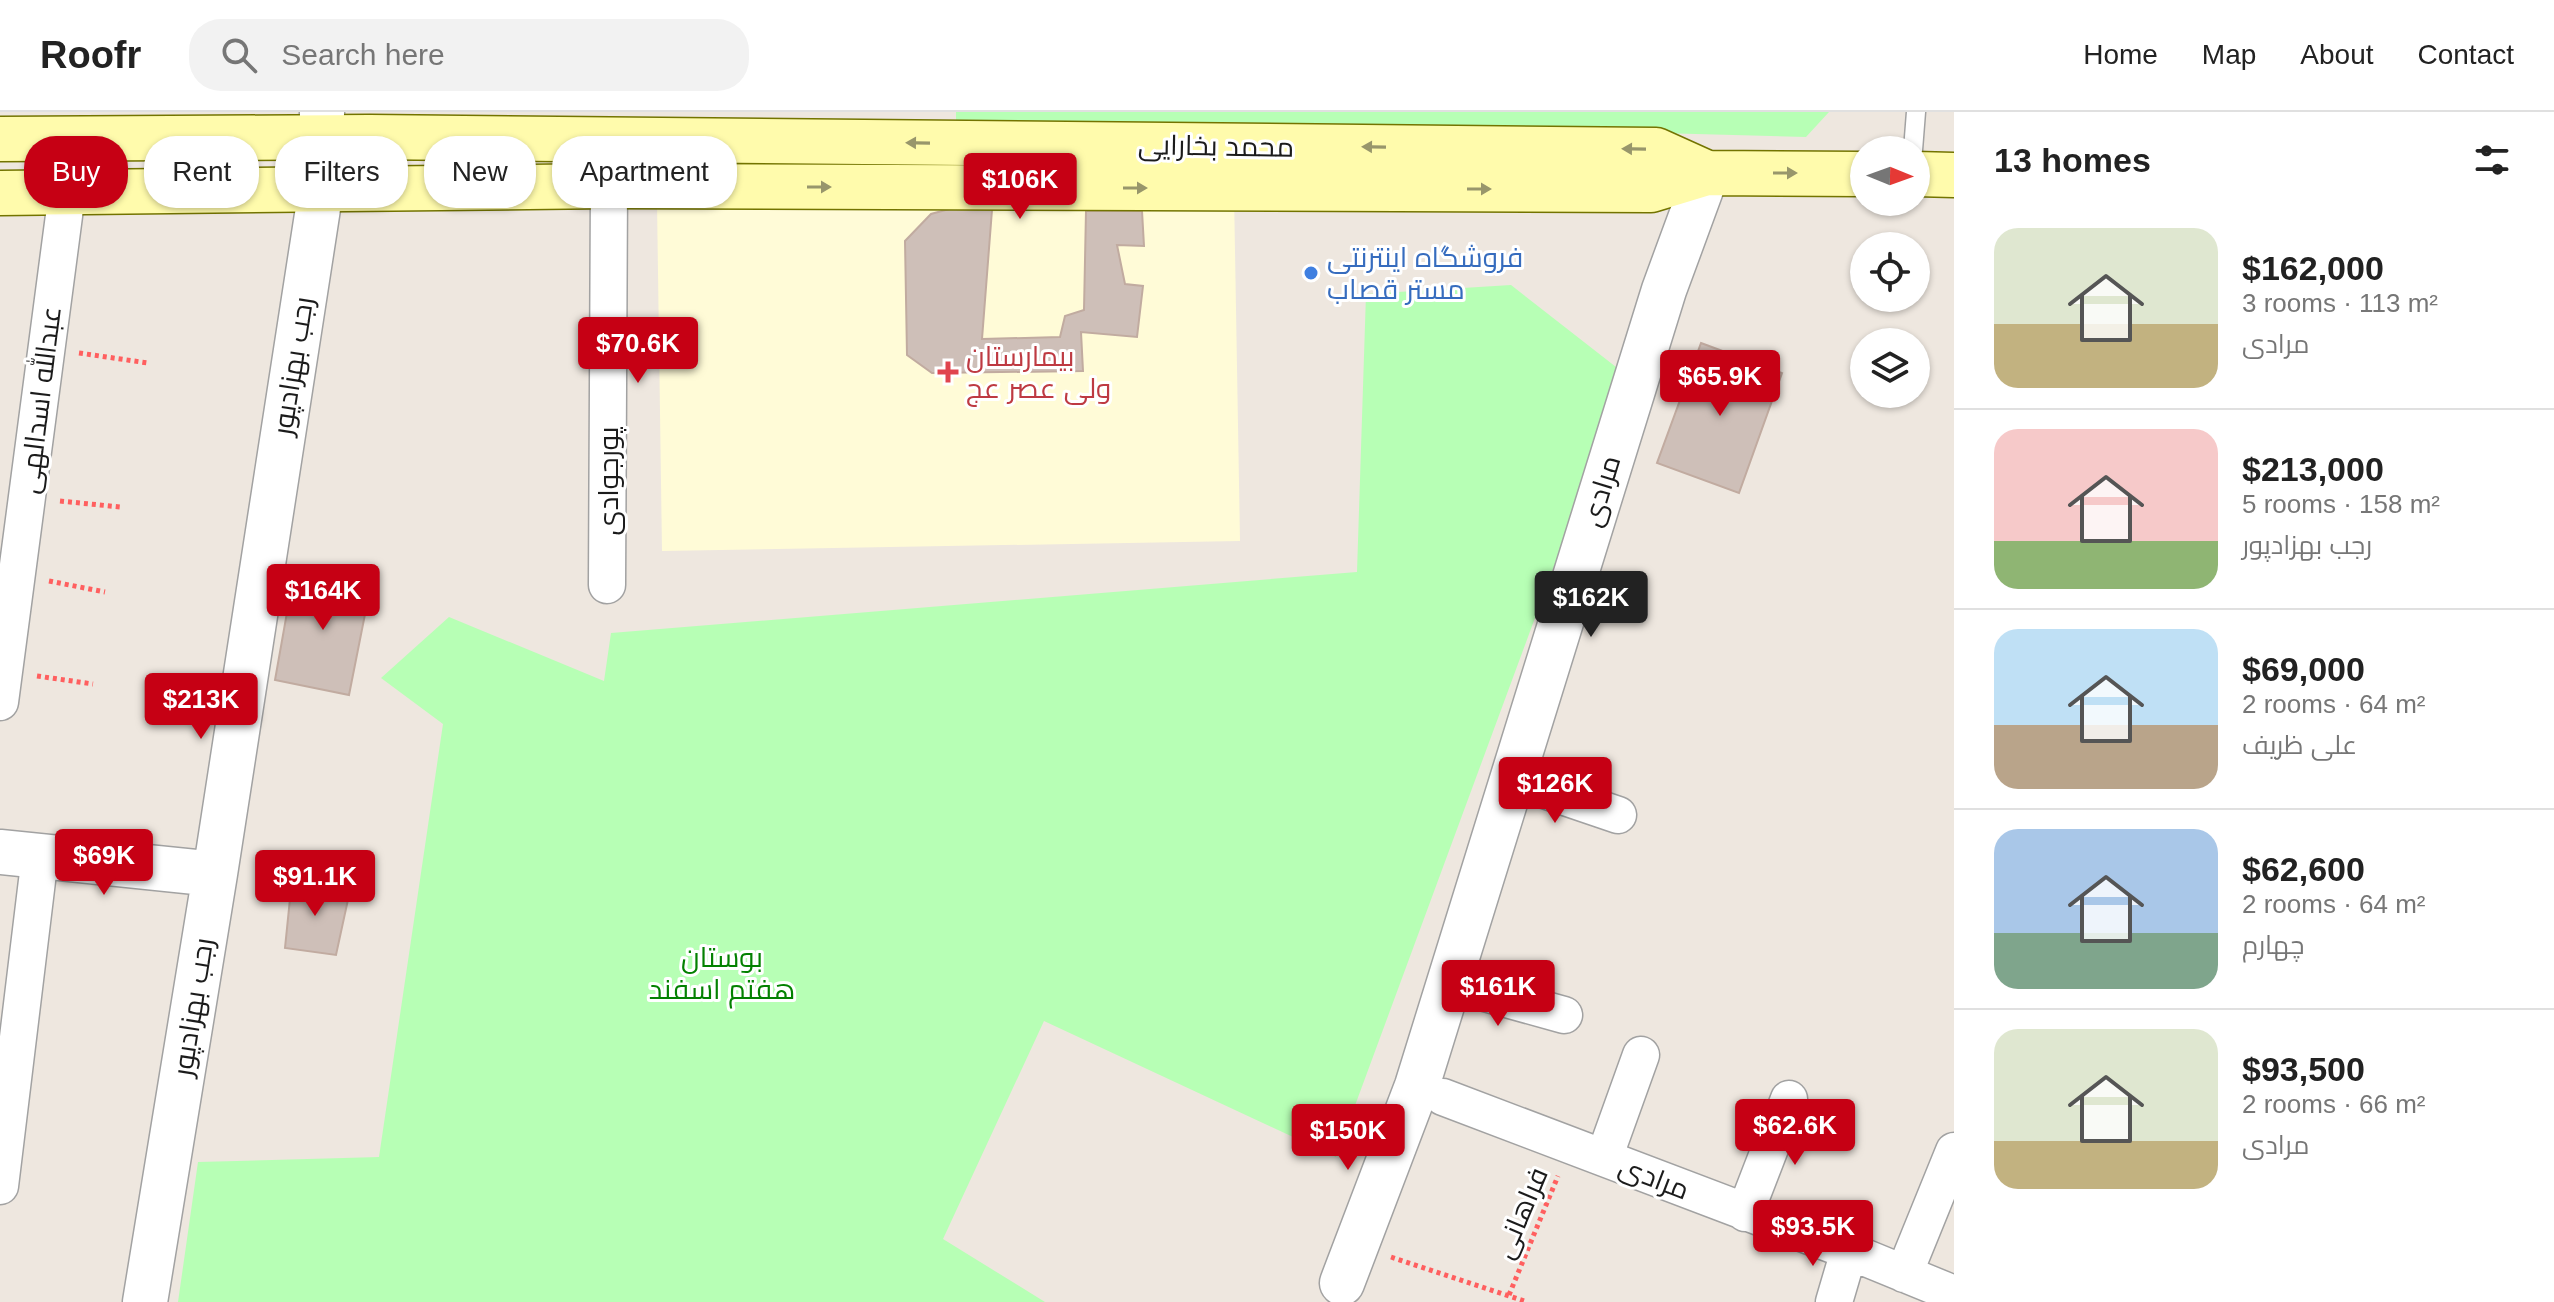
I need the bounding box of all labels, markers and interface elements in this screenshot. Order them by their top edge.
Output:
search box [189,19,749,91]
icon: search [217,33,261,77]
text: Roofr [40,34,141,76]
text: Search here [281,38,445,71]
text: Home [2083,39,2158,70]
text: Map [2202,39,2256,70]
text: About [2300,39,2374,70]
text: Contact [2418,39,2514,70]
street label: محمد بخارایی [1138,129,1294,164]
chip: Buy [24,136,128,208]
chip: Rent [144,136,259,208]
chip: Filters [275,136,408,208]
chip: New [424,136,536,208]
chip: Apartment [552,136,737,208]
north arrow [1850,136,1930,216]
map controls [1850,136,1930,408]
one-way arrow [905,137,930,149]
icon: filters [2470,138,2514,182]
one-way arrow [1361,141,1386,153]
text: 13 homes [1994,141,2151,179]
one-way arrow [1621,143,1646,156]
pin: $106K [964,153,1076,221]
text: $106K [982,164,1058,194]
one-way arrow [1773,167,1798,179]
one-way arrow [807,181,832,193]
one-way arrow [1123,182,1148,194]
one-way arrow [1467,183,1492,195]
button: locate [1850,232,1930,312]
place label: فروشگاه اینترنتی مستر قصاب [1327,242,1523,305]
text: $162,000 [2242,249,2384,287]
icon: home [2058,260,2154,356]
marker: فروشگاه اینترنتی مستر قصاب [1302,264,1320,282]
text: 3 rooms · 113 m² [2242,288,2438,318]
street label: رجب بهزادپور [266,294,322,440]
street label: عبدالله اسدالهی [10,304,68,496]
pin: $70.6K [573,317,703,385]
text: $70.6K [596,328,680,358]
button: layers [1850,328,1930,408]
text: مرادی [2242,329,2309,359]
place label: بیمارستان ولی عصر عج [966,341,1111,407]
pin: $65.9K [1655,350,1785,418]
marker: بیمارستان ولی عصر عج [937,361,959,383]
text: $65.9K [1678,361,1762,391]
street label: پورجوادی [593,426,627,535]
text: $213,000 [2242,450,2384,488]
street label: مرادی [1576,452,1627,531]
icon: home [2058,461,2154,557]
text: 5 rooms · 158 m² [2242,489,2440,519]
text: رجب بهزادپور [2242,530,2372,560]
pin: $164K [267,564,379,632]
pin: $162K [1535,571,1647,639]
text: $164K [285,575,361,605]
text: $162K [1553,582,1629,612]
text: $69,000 [2242,650,2365,688]
icon: home [2058,661,2154,757]
pin: $213K [145,673,257,741]
text: $213K [163,684,239,714]
text: 2 rooms · 64 m² [2242,689,2426,719]
text: علی ظریف [2242,730,2357,760]
pin: $126K [1499,757,1611,825]
text: $126K [1517,768,1593,798]
pin: $69K [57,829,151,897]
text: $69K [73,840,135,870]
pin: $91.1K [250,850,380,918]
text: $62,600 [2242,850,2365,888]
text: $91.1K [273,861,357,891]
icon: home [2058,861,2154,957]
text: 2 rooms · 64 m² [2242,889,2426,919]
text: چهارم [2242,930,2304,960]
street label: رجب بهزادپور [166,935,222,1081]
park label: بوستان هفتم اسفند [649,942,795,1009]
pin: $161K [1442,960,1554,1028]
text: $161K [1460,971,1536,1001]
text: $93,500 [2242,1050,2365,1088]
icon: home [2058,1061,2154,1157]
text: 2 rooms · 66 m² [2242,1089,2426,1119]
pin: $62.6K [1730,1099,1860,1167]
pin: $150K [1292,1104,1404,1172]
text: $62.6K [1753,1110,1837,1140]
text: $150K [1310,1115,1386,1145]
text: مرادی [2242,1130,2309,1160]
street label: مرادی [1614,1151,1693,1206]
street label: فراهانی [1488,1163,1555,1264]
pin: $93.5K [1748,1200,1878,1268]
text: $93.5K [1771,1211,1855,1241]

